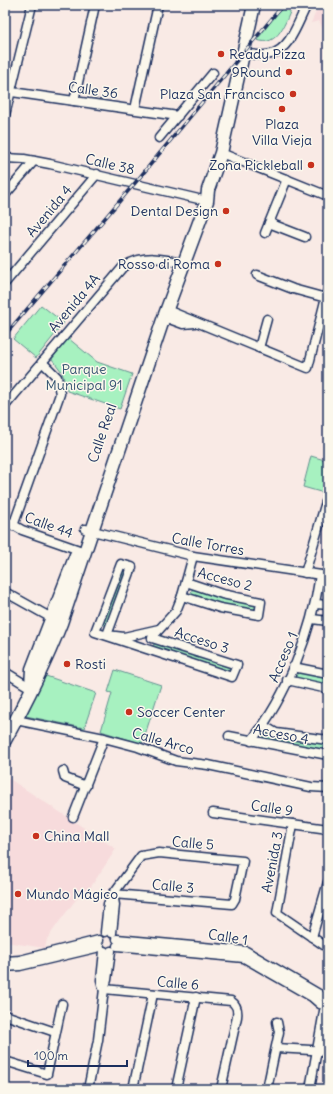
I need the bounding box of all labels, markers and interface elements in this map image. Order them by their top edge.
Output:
place label: Ready Pizza [229,45,305,63]
marker: Ready Pizza [216,49,226,59]
place label: 9Round [232,63,281,81]
marker: 9Round [284,67,294,77]
street label: Calle 36 [67,78,119,102]
place label: Plaza San Francisco [160,85,285,103]
marker: Plaza San Francisco [288,89,298,99]
marker: Plaza Villa Vieja [277,104,287,114]
place label: Plaza Villa Vieja [252,115,312,149]
street label: Calle 38 [83,150,137,178]
place label: Zona Pickleball [210,156,303,174]
marker: Zona Pickleball [306,160,316,170]
street label: Avenida 4 [22,181,76,241]
place label: Dental Design [130,202,218,220]
marker: Dental Design [221,206,231,216]
place label: Rosso di Roma [118,255,210,273]
marker: Rosso di Roma [213,259,223,269]
street label: Avenida 4A [44,270,104,336]
park label: Parque Municipal 91 [46,360,123,394]
street label: Calle Real [83,401,121,465]
street label: Calle 44 [22,508,76,542]
street label: Calle Torres [170,529,246,559]
street label: Acceso 2 [196,563,255,595]
street label: Acceso 3 [173,623,231,657]
street label: Acceso 1 [264,629,302,685]
place label: Rosti [75,655,106,673]
marker: Rosti [62,659,72,669]
place label: Soccer Center [137,703,226,721]
marker: Soccer Center [124,707,134,717]
street label: Acceso 4 [252,720,310,748]
street label: Calle Arco [130,724,196,758]
street label: Calle 9 [250,796,294,820]
place label: China Mall [44,827,109,845]
street label: Avenida 3 [257,830,287,894]
marker: China Mall [31,831,41,841]
street label: Calle 5 [171,832,215,854]
street label: Calle 3 [151,875,195,897]
place label: Mundo Mágico [26,885,118,903]
marker: Mundo Mágico [13,889,23,899]
street label: Calle 1 [207,925,249,949]
street label: Calle 6 [156,972,200,994]
scale bar [28,1042,127,1068]
text: 100 m [34,1048,68,1063]

